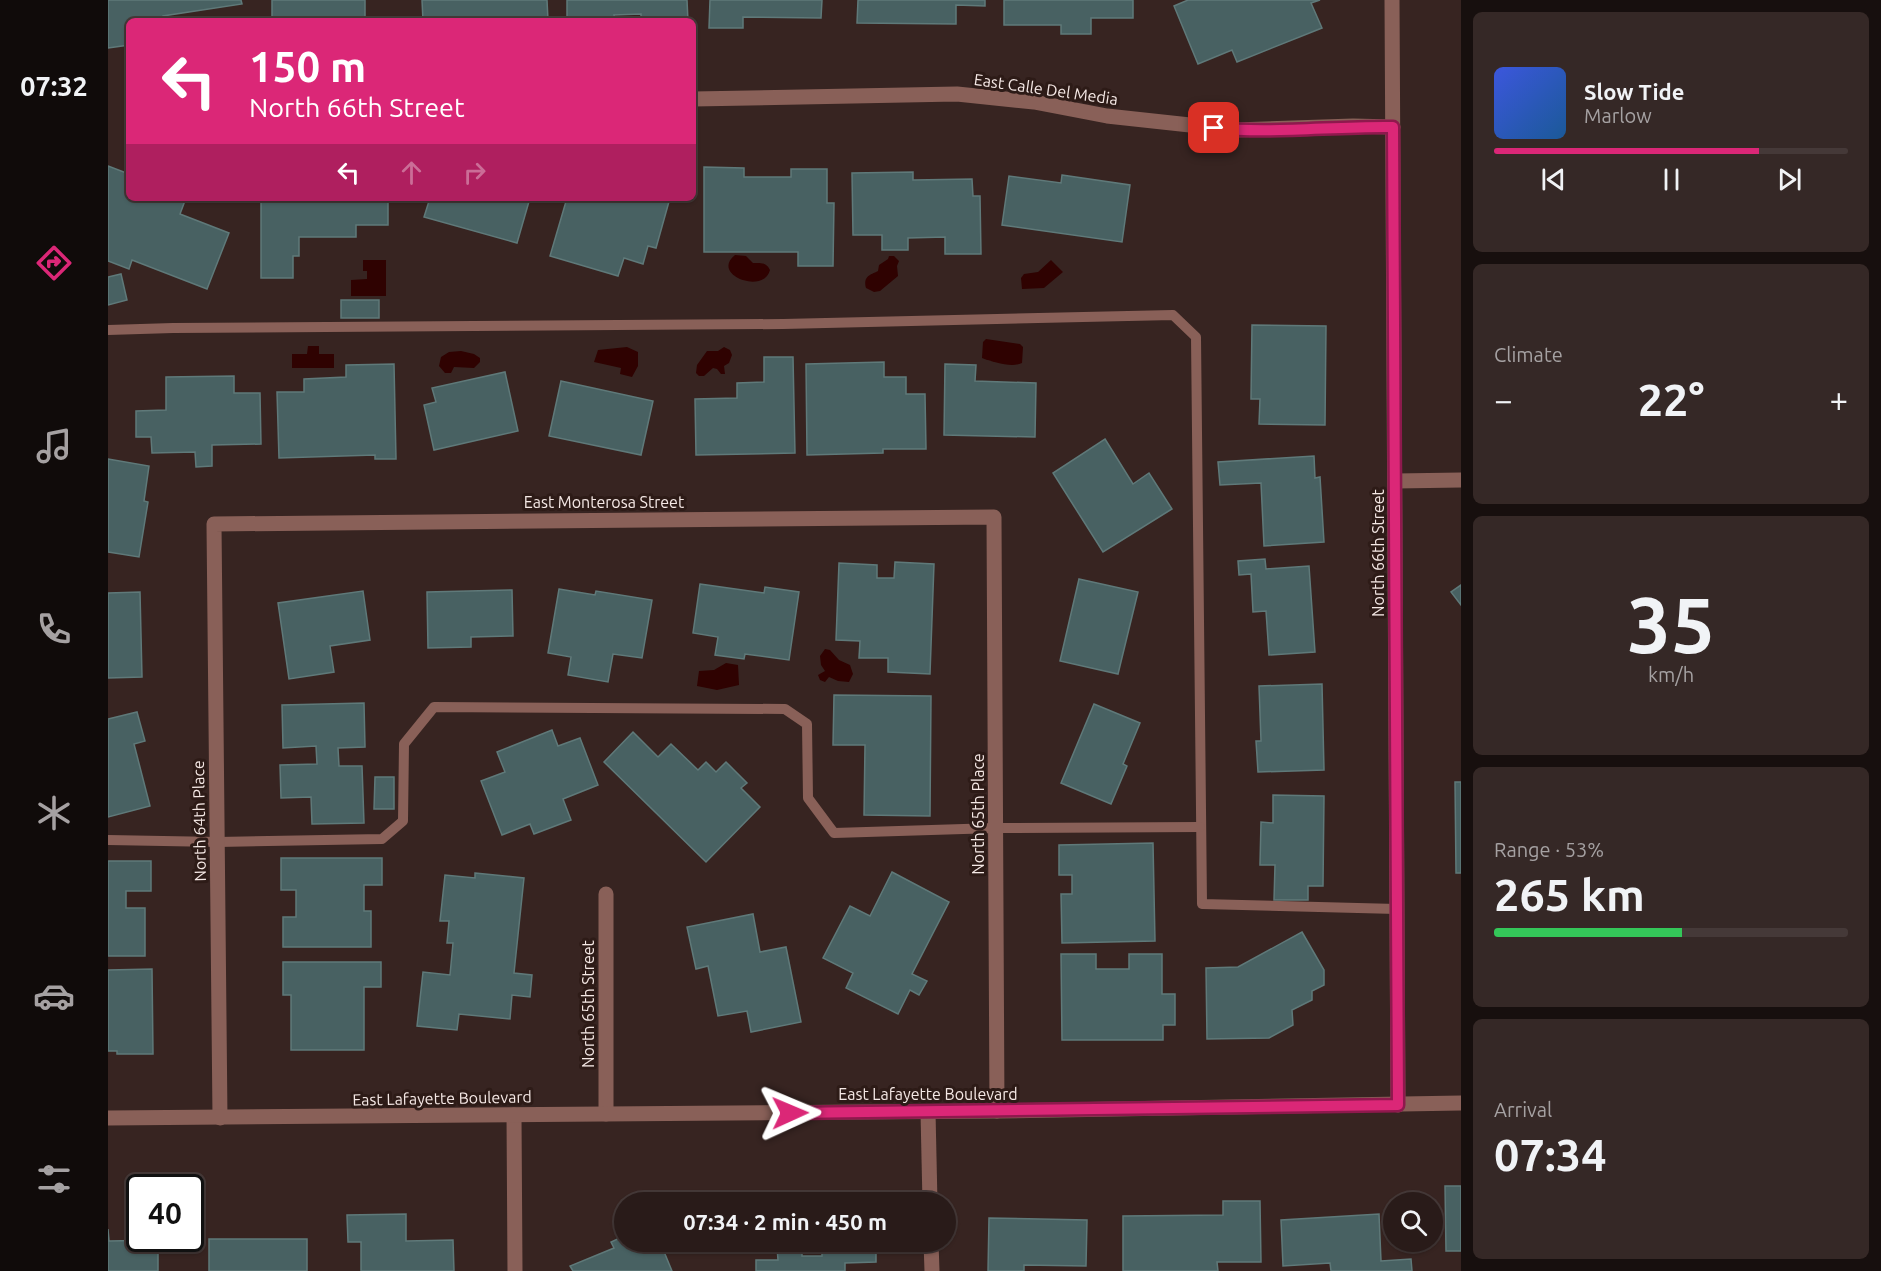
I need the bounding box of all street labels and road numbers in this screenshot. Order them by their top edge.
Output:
street label: East Calle Del Media [973,70,1119,108]
street label: North 66th Street [1369,488,1387,617]
street label: East Monterosa Street [524,493,685,511]
street label: North 65th Place [969,753,987,875]
street label: North 64th Place [189,760,209,882]
street label: North 65th Street [579,939,597,1068]
street label: East Lafayette Boulevard [838,1085,1018,1103]
street label: East Lafayette Boulevard [352,1087,532,1109]

